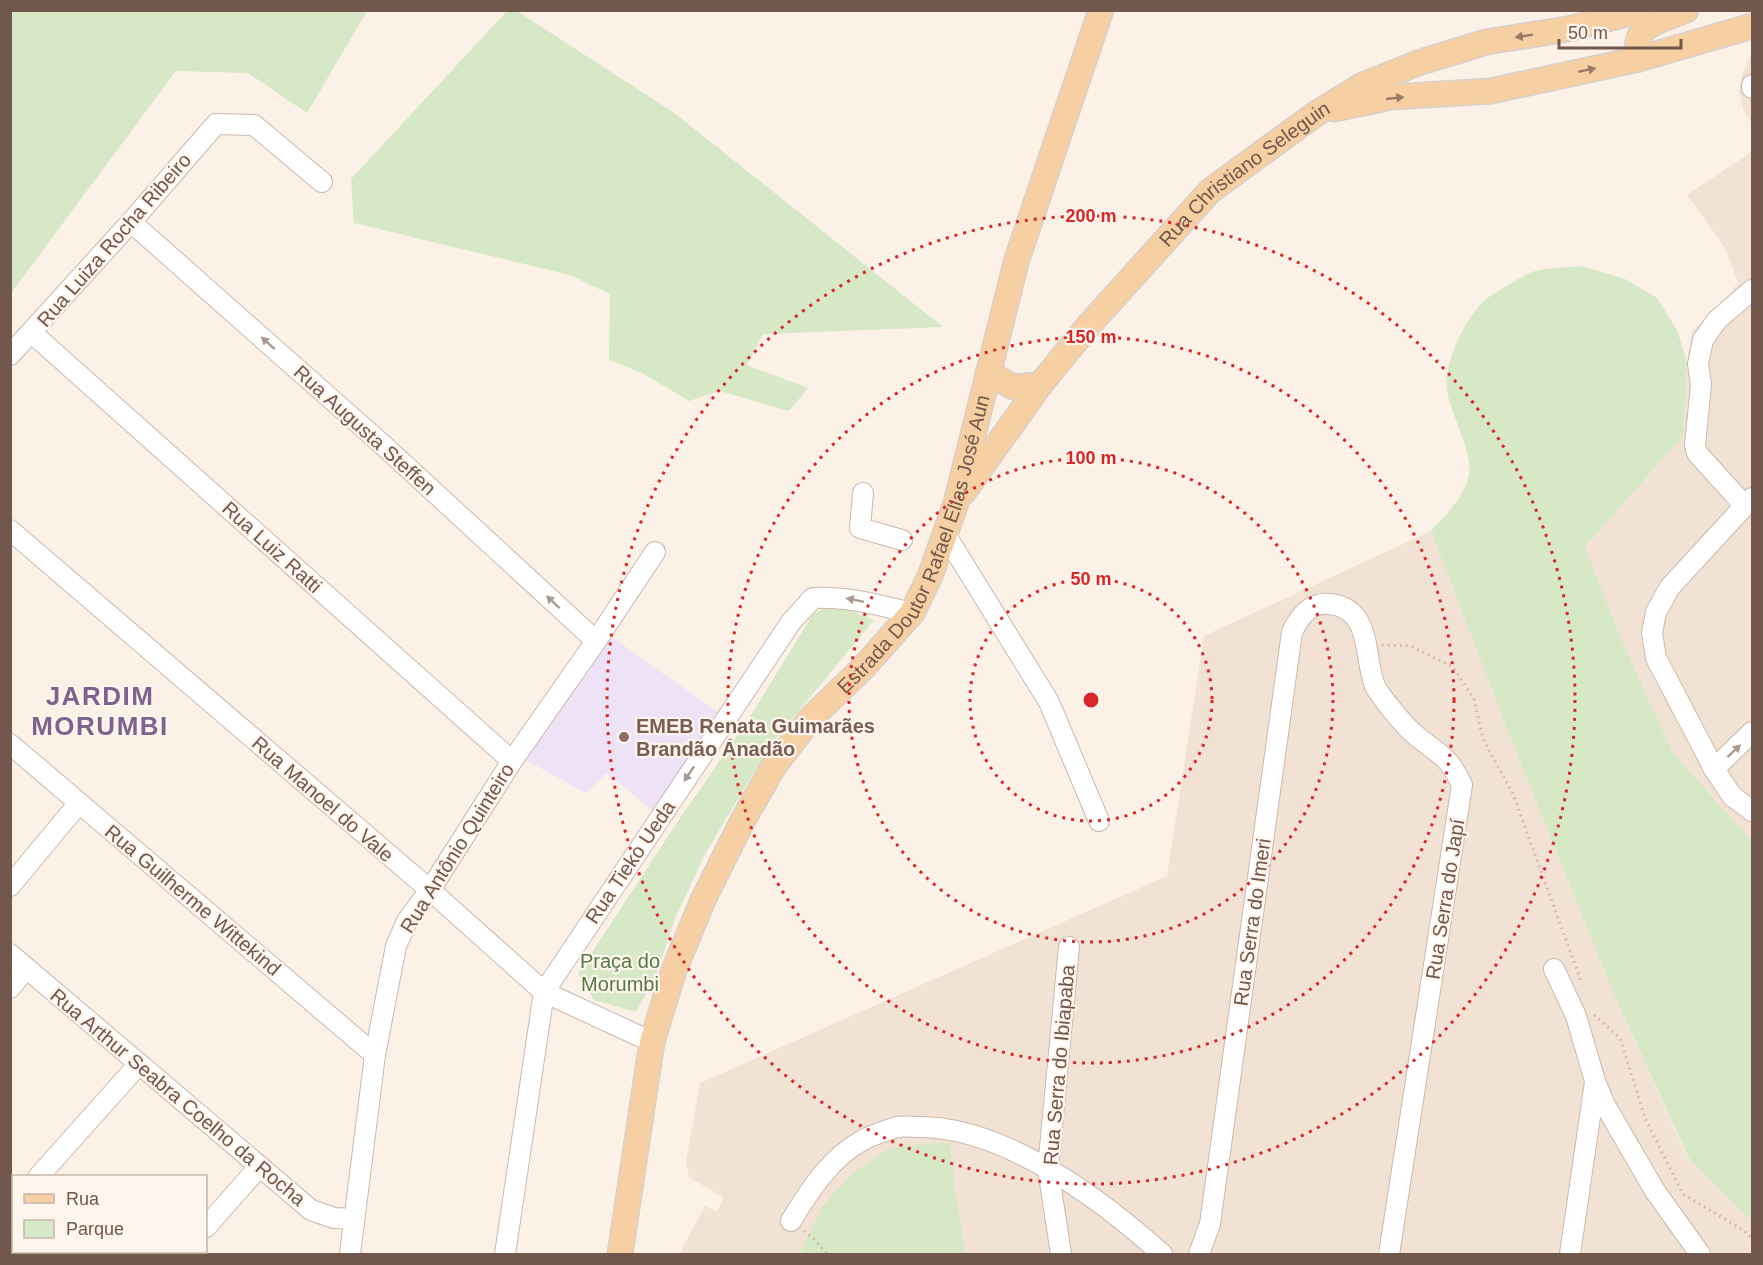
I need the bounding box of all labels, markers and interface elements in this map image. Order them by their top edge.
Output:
scale bar [1559,12,1680,50]
text: 50 m [1568,23,1608,43]
one-way arrow [1514,32,1533,41]
one-way arrow [1578,65,1597,75]
one-way arrow [1386,93,1405,102]
street label: Rua Christiano Seleguin [1155,97,1334,251]
street label: Rua Luiza Rocha Ribeiro [33,149,195,331]
text: 200 m [1065,206,1117,226]
text: 150 m [1065,327,1117,347]
one-way arrow [261,337,276,350]
street label: Rua Augusta Steffen [290,361,440,499]
street label: Estrada Doutor Rafael Elias José Aun [833,392,994,698]
text: 100 m [1065,448,1117,468]
street label: Rua Luiz Ratti [218,497,326,597]
text: 50 m [1070,569,1112,589]
one-way arrow [545,595,560,609]
one-way arrow [845,595,864,604]
district label: JARDIM MORUMBI [31,681,169,741]
centre of rings [1081,690,1101,710]
place label: EMEB Renata Guimarães Brandão Anadão [636,715,875,760]
marker: EMEB Renata Guimarães Brandão Anadão [617,730,631,744]
street label: Rua Manoel do Vale [248,732,398,866]
one-way arrow [1726,744,1741,758]
street label: Rua Antônio Quinteiro [396,759,518,937]
one-way arrow [683,766,695,782]
street label: Rua Tieko Ueda [581,796,680,928]
street label: Rua Serra do Japí [1421,817,1469,981]
street label: Rua Guilherme Wittekind [101,820,285,980]
street label: Rua Serra do Imeri [1229,837,1275,1007]
park label: Praça do Morumbi [580,950,660,995]
street label: Rua Serra do Ibiapaba [1039,963,1079,1166]
street label: Rua Arthur Seabra Coelho da Rocha [45,983,311,1211]
legend [12,1175,207,1253]
text: Parque [66,1219,124,1239]

